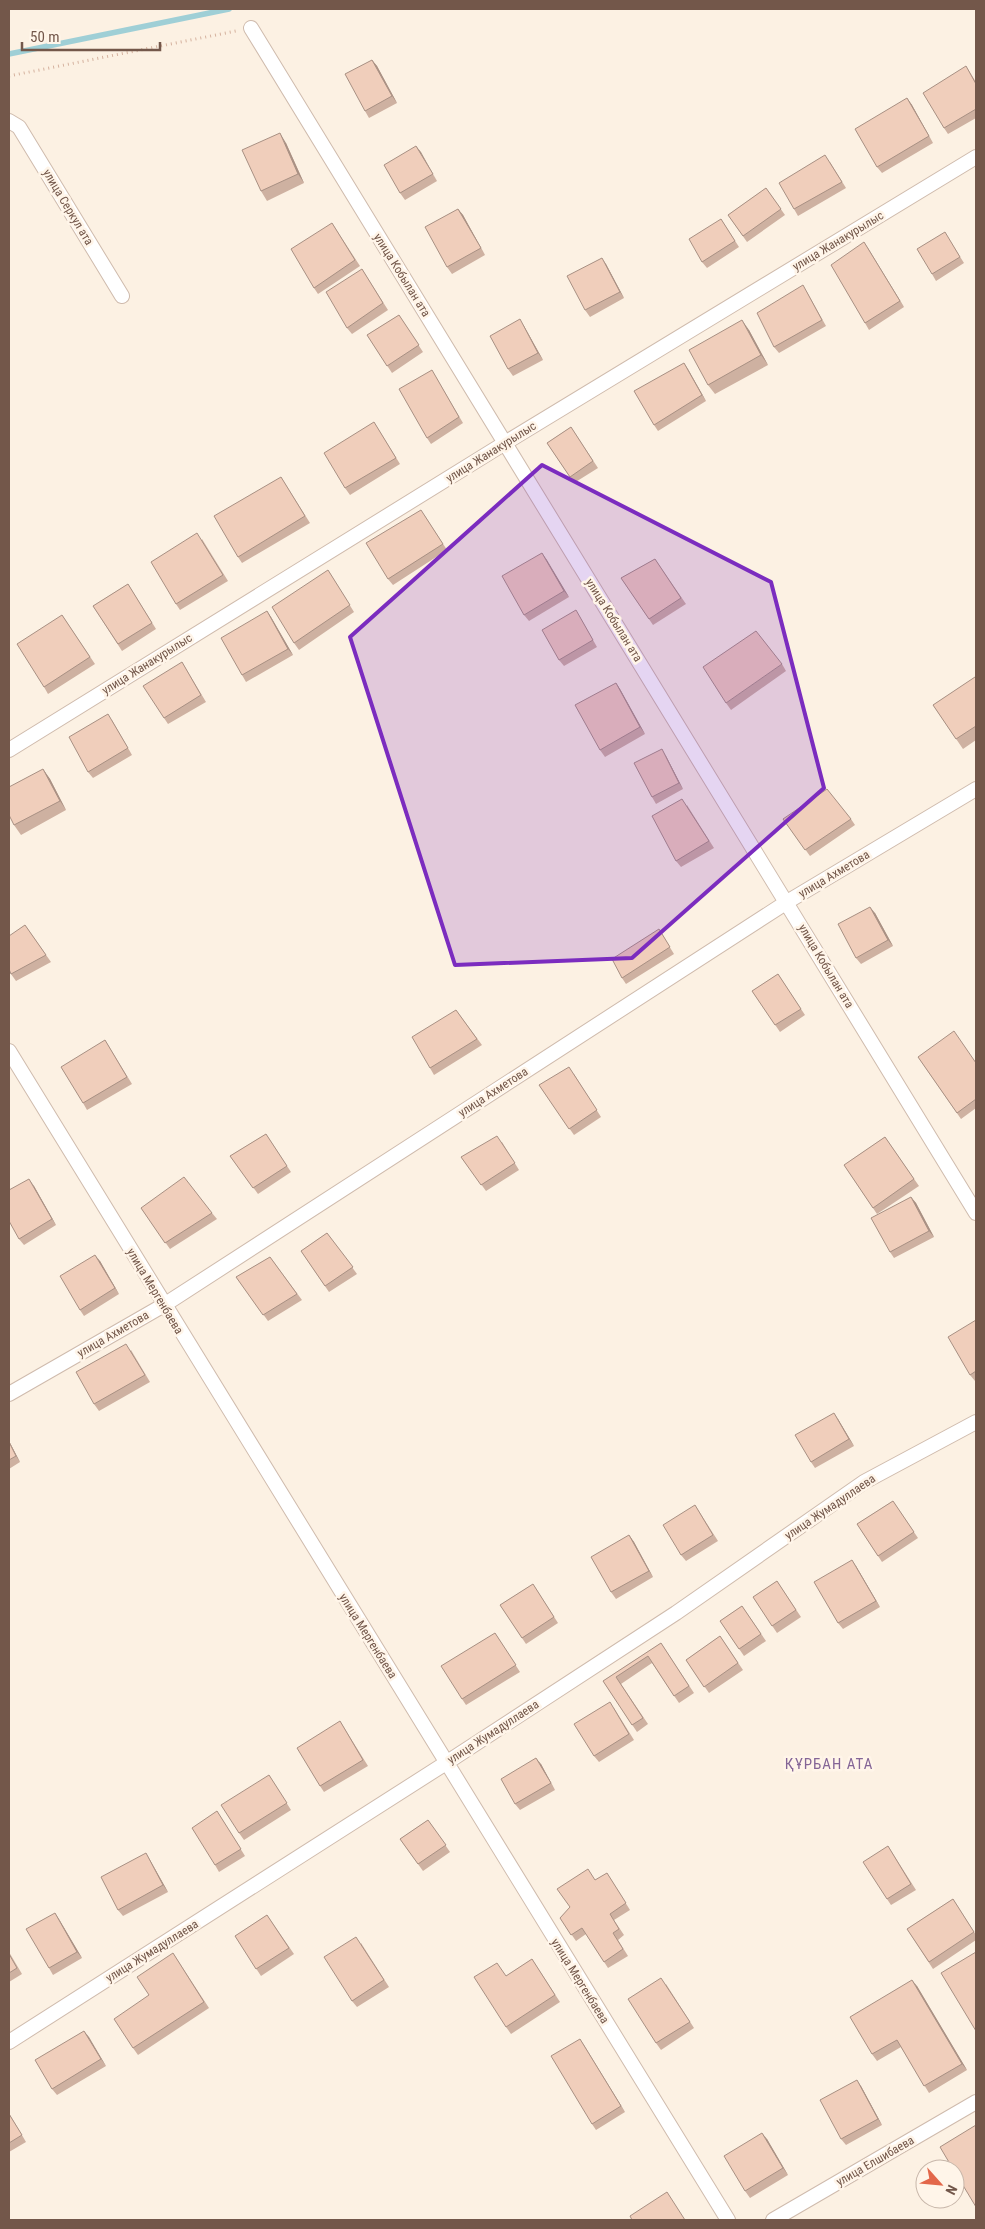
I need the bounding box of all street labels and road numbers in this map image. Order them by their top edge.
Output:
street label: улица Серкул ата [40,167,96,248]
street label: улица Жанакурылыс [790,208,886,274]
street label: улица Кобылан ата [371,231,433,319]
street label: улица Жанакурылыс [443,418,539,485]
street label: улица Кобылан ата [583,576,645,664]
street label: улица Жанакурылыс [99,630,195,697]
street label: улица Ахметова [796,847,872,901]
street label: улица Кобылан ата [795,921,857,1011]
street label: улица Ахметова [456,1064,531,1120]
street label: улица Мергенбаева [124,1246,186,1337]
street label: улица Ахметова [75,1308,151,1360]
street label: улица Жумадуллаева [782,1471,878,1542]
street label: улица Мергенбаева [336,1591,400,1681]
street label: улица Жумадуллаева [445,1697,542,1767]
street label: улица Жумадуллаева [103,1917,201,1985]
street label: улица Мергенбаева [548,1936,612,2026]
street label: улица Елшибаева [834,2133,917,2189]

